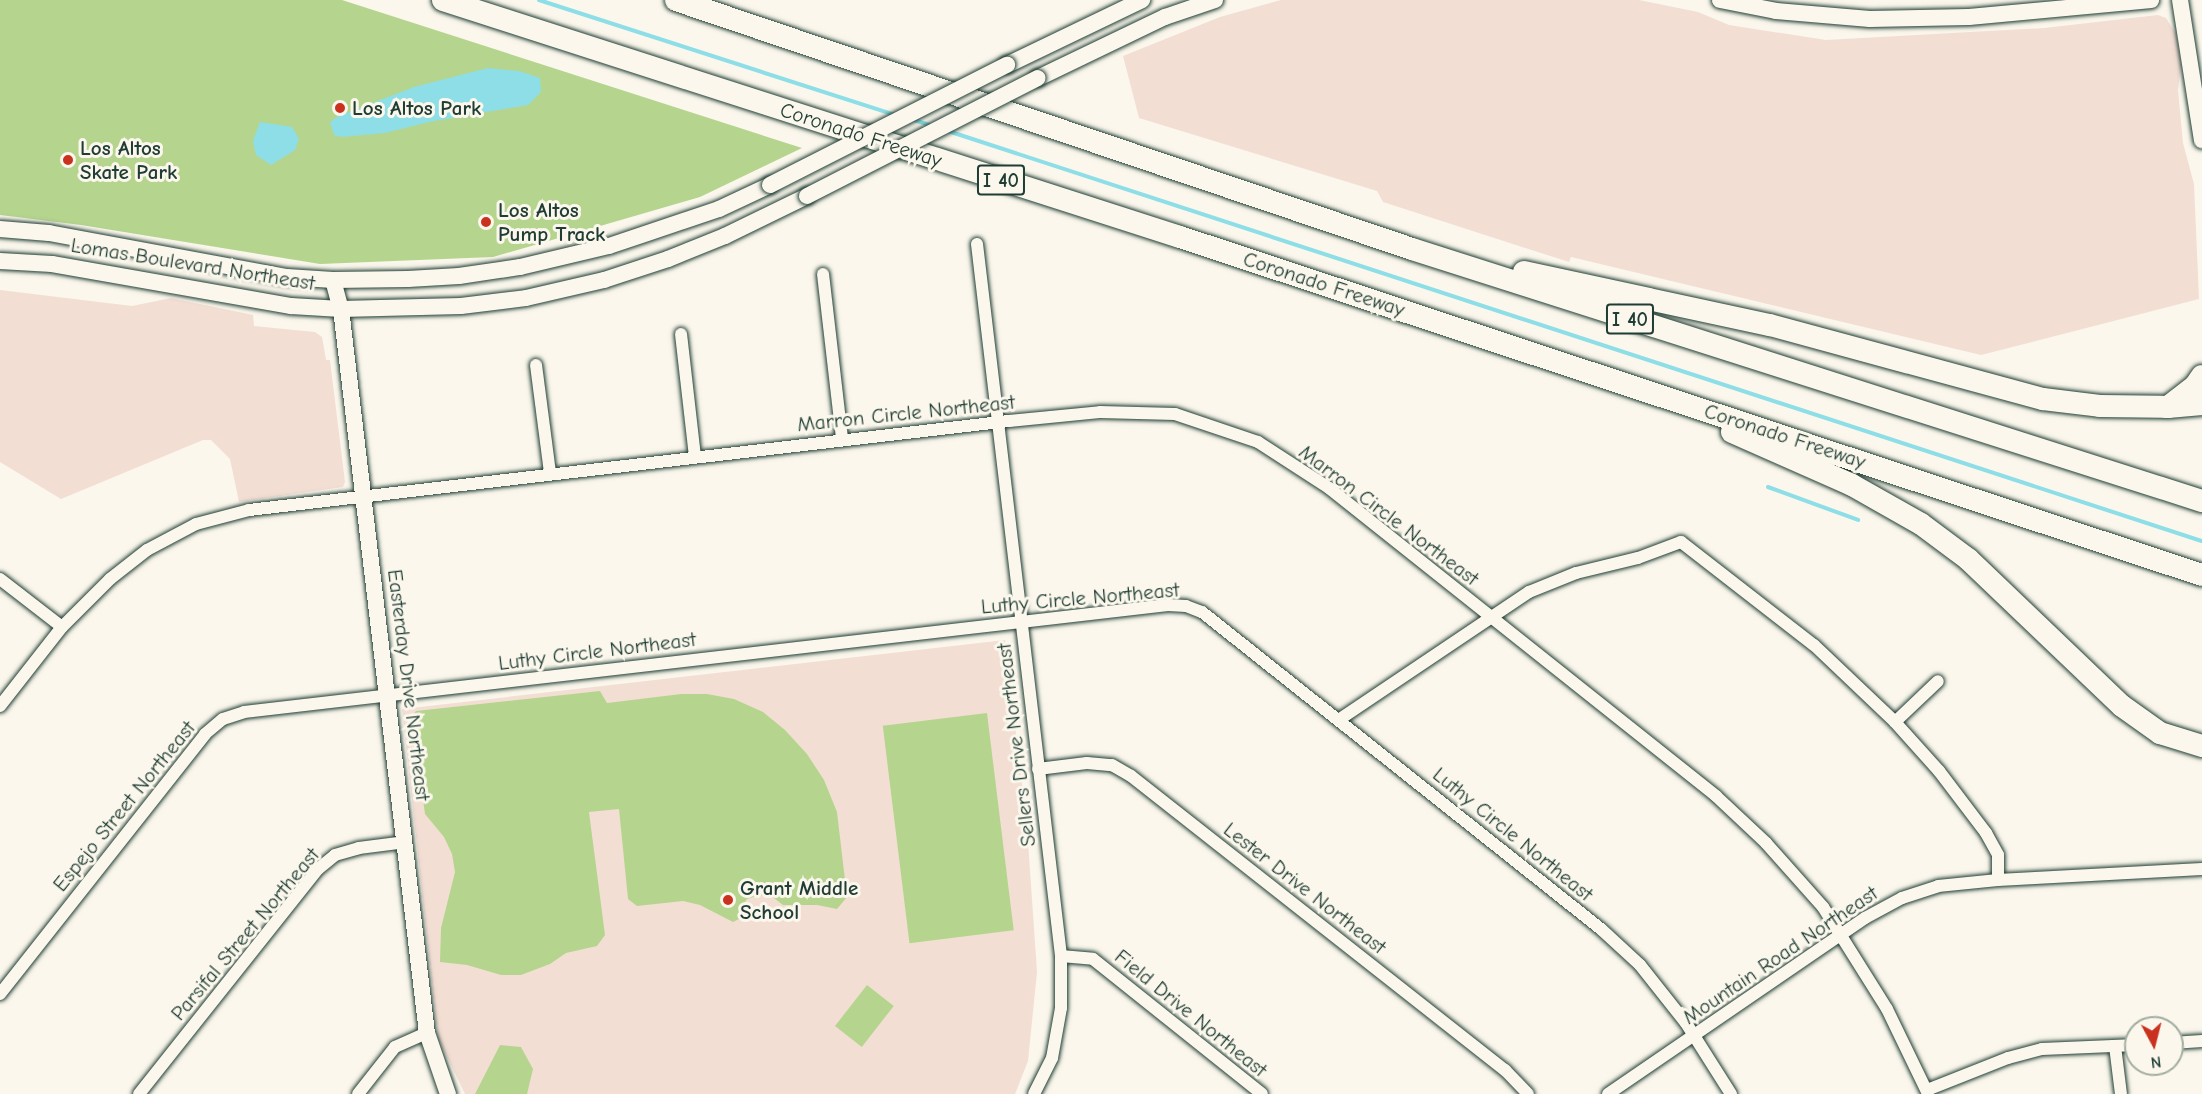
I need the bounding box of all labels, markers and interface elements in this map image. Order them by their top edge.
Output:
place label: Los Altos Park [352,95,481,121]
street label: Coronado Freeway [777,97,945,173]
marker: Los Altos Park [333,101,347,115]
place label: Los Altos Skate Park [80,135,177,185]
marker: Los Altos Skate Park [61,153,75,167]
road number: I 40 [976,163,1026,197]
place label: Los Altos Pump Track [498,197,605,247]
marker: Los Altos Pump Track [479,215,493,229]
street label: Lomas Boulevard Northeast [69,232,317,296]
street label: Coronado Freeway [1240,246,1408,322]
road number: I 40 [1604,302,1656,336]
street label: Marron Circle Northeast [796,389,1016,437]
street label: Coronado Freeway [1701,398,1869,474]
street label: Marron Circle Northeast [1294,439,1484,591]
street label: Easterday Drive Northeast [382,568,436,802]
street label: Luthy Circle Northeast [980,577,1180,619]
street label: Luthy Circle Northeast [497,626,697,676]
street label: Sellers Drive Northeast [991,642,1041,848]
street label: Espejo Street Northeast [47,716,201,896]
street label: Luthy Circle Northeast [1428,762,1598,906]
street label: Lester Drive Northeast [1219,817,1391,959]
street label: Parsifal Street Northeast [165,843,325,1025]
place label: Grant Middle School [740,875,858,925]
street label: Mountain Road Northeast [1678,880,1882,1030]
marker: Grant Middle School [721,893,735,907]
street label: Field Drive Northeast [1110,944,1272,1082]
north arrow [2124,1016,2184,1076]
text: N [2150,1052,2162,1071]

